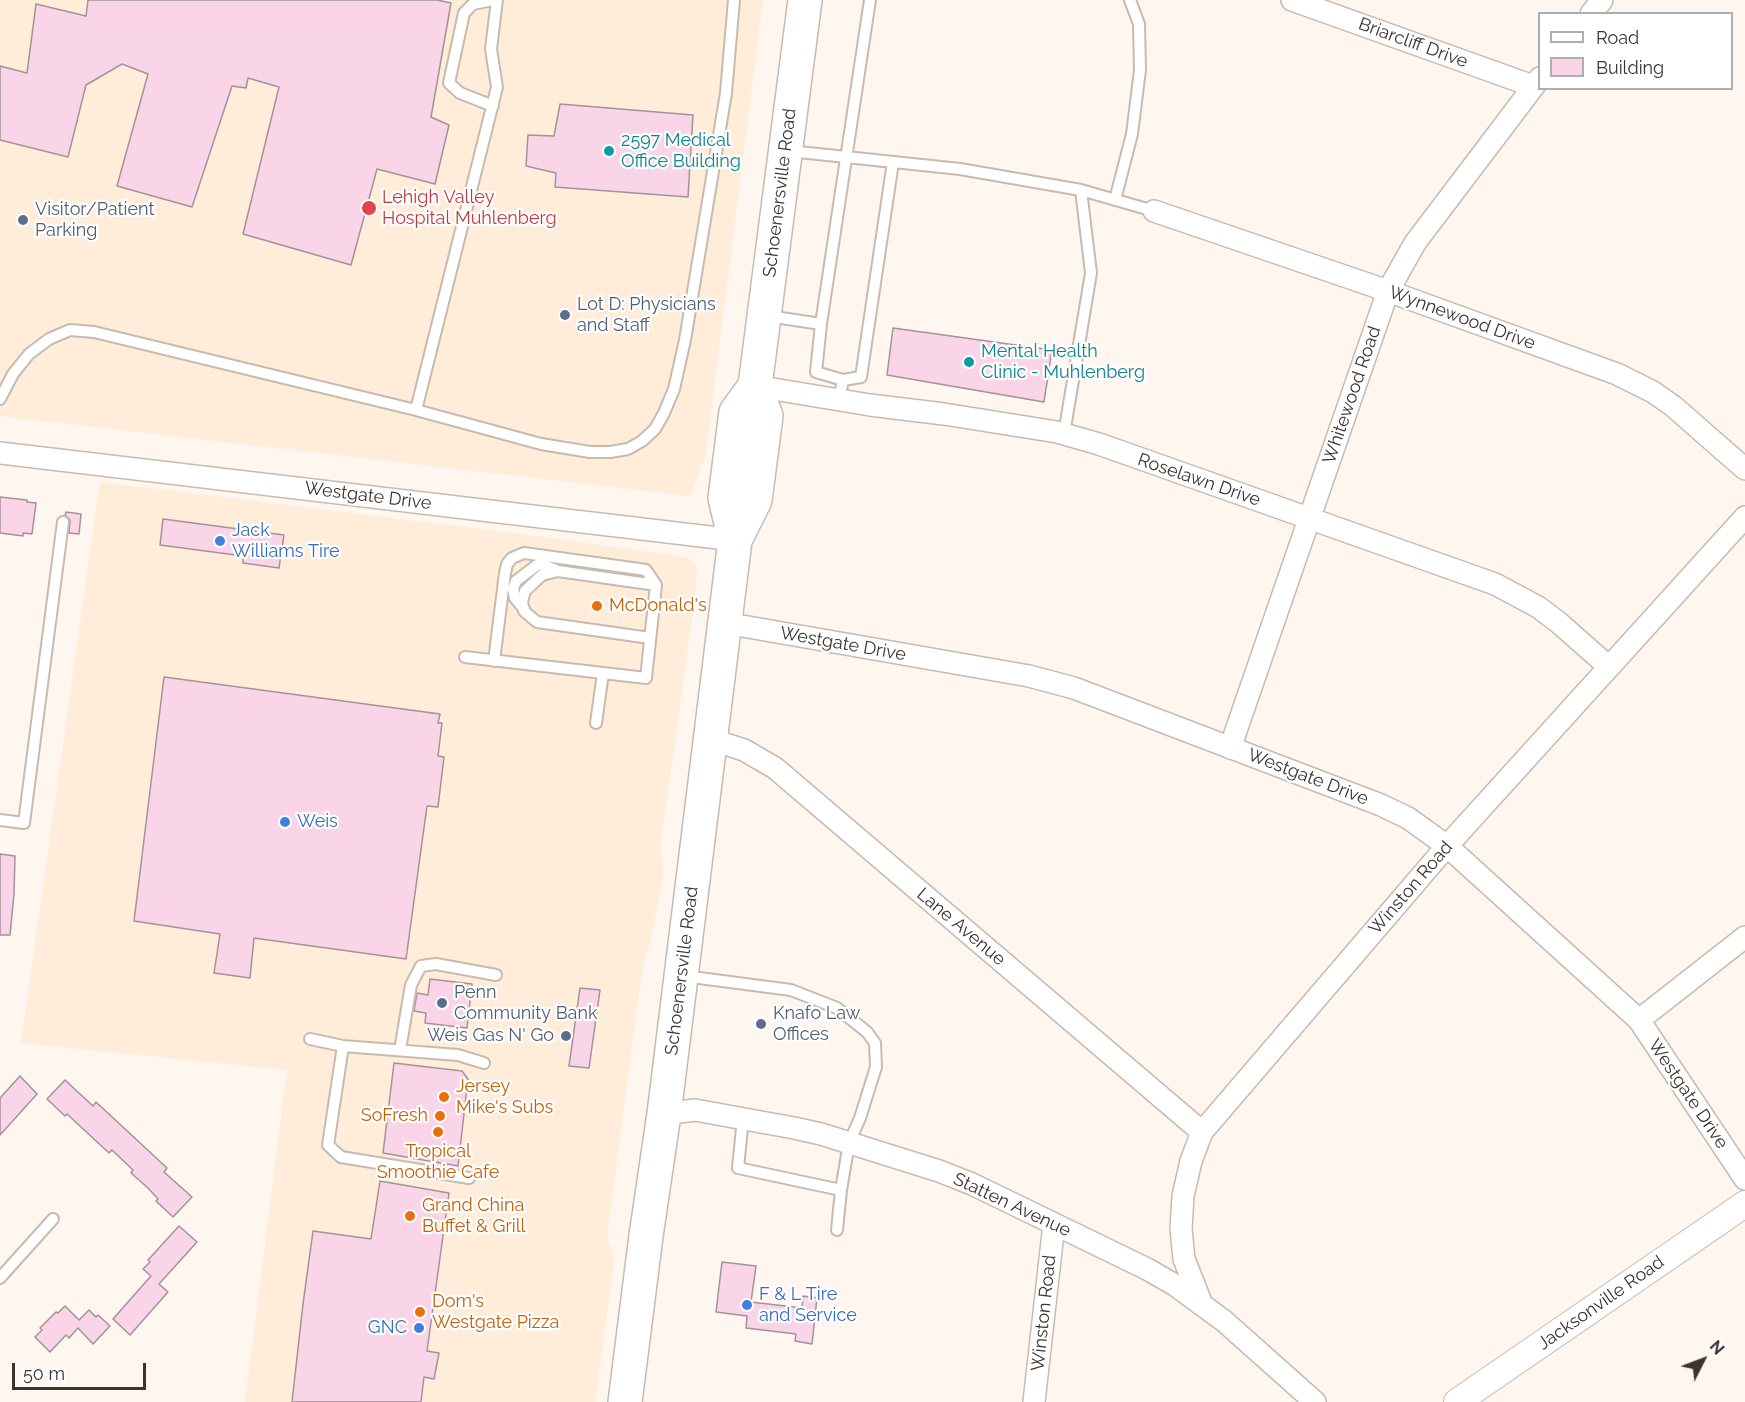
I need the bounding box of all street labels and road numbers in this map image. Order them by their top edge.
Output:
street label: Briarcliff Drive [1355,13,1471,73]
street label: Schoenersville Road [759,107,801,279]
street label: Wynnewood Drive [1386,281,1538,355]
street label: Whitewood Road [1318,323,1386,467]
street label: Roselawn Drive [1135,449,1263,511]
street label: Westgate Drive [303,478,433,514]
street label: Westgate Drive [778,622,908,666]
street label: Westgate Drive [1245,744,1371,810]
street label: Winston Road [1365,837,1457,939]
street label: Lane Avenue [912,884,1010,970]
street label: Schoenersville Road [661,885,703,1057]
street label: Westgate Drive [1643,1035,1733,1153]
street label: Statten Avenue [950,1168,1074,1242]
street label: Jacksonville Road [1534,1251,1668,1355]
street label: Winston Road [1027,1254,1061,1372]

